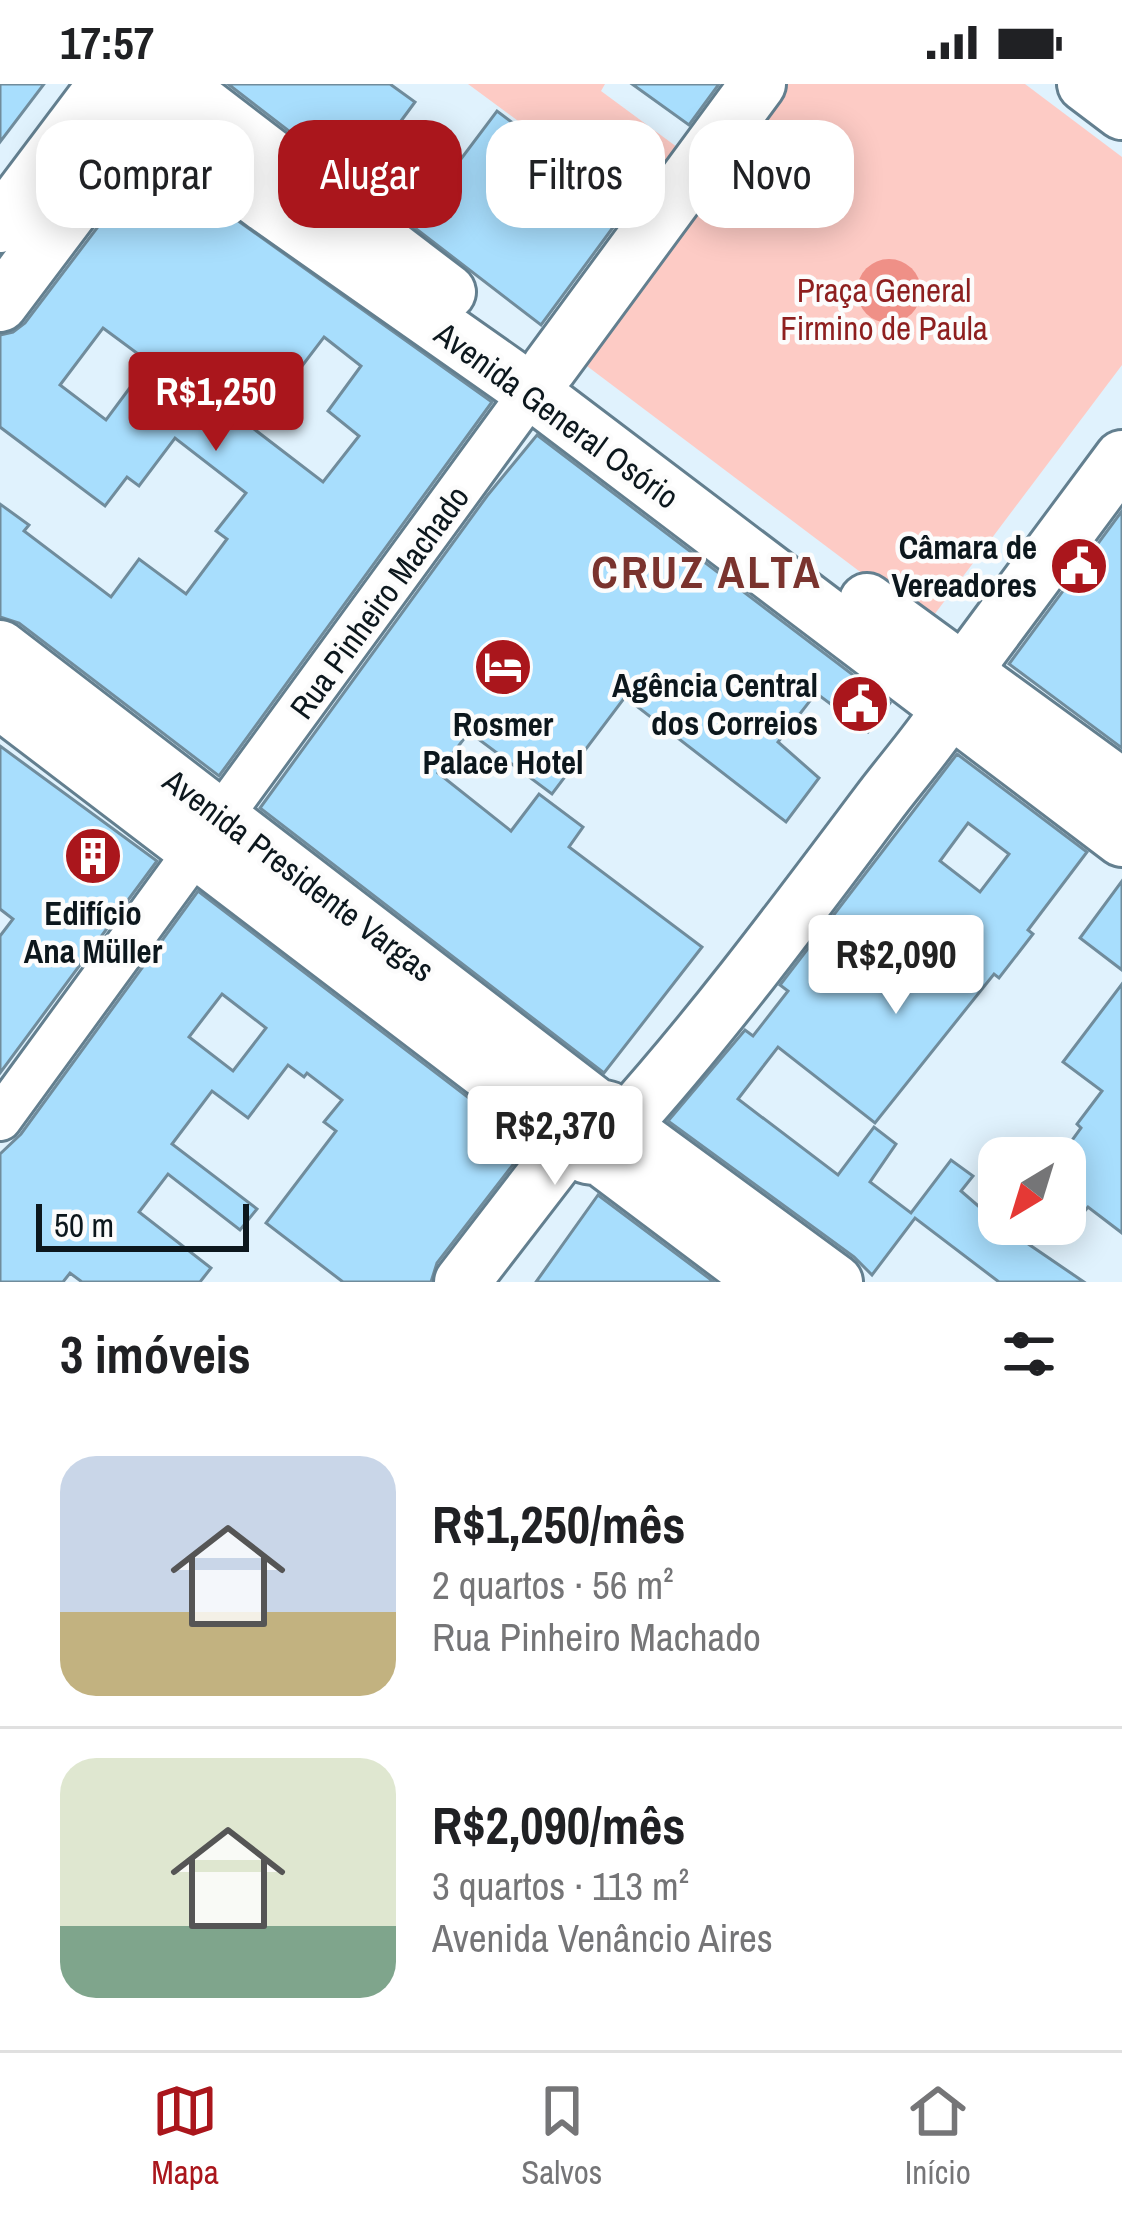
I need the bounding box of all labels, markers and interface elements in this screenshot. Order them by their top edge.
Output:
text: 17:57 [60,12,154,73]
chip: Comprar [36,120,254,228]
chip: Alugar [278,120,462,228]
chip: Filtros [486,120,665,228]
chip: Novo [689,120,854,228]
park label: Praça General Firmino de Paula [780,268,988,350]
street label: Avenida General Osório [425,311,688,518]
pin: R$1,250 [105,352,327,454]
text: R$1,250 [156,365,276,417]
street label: Rua Pinheiro Machado [279,476,479,728]
place label: Câmara de Vereadores [892,525,1037,607]
public building icon: Câmara de Vereadores [1048,535,1110,597]
district label: CRUZ ALTA [591,541,823,602]
hotel icon: Rosmer Palace Hotel [472,636,534,698]
place label: Agência Central dos Correios [612,663,818,745]
public building icon: Agência Central dos Correios [829,673,891,735]
place label: Rosmer Palace Hotel [423,702,583,784]
street label: Avenida Presidente Vargas [154,758,443,991]
building icon: Edifício Ana Müller [62,825,124,887]
place label: Edifício Ana Müller [24,891,163,973]
pin: R$2,090 [785,915,1007,1017]
text: R$2,090 [836,928,956,980]
pin: R$2,370 [444,1086,666,1188]
text: R$2,370 [495,1099,615,1151]
north arrow [978,1137,1086,1245]
map controls [978,1137,1086,1245]
scale bar [36,1198,249,1251]
text: 50 m [54,1203,114,1247]
text: 3 imóveis [60,1320,251,1389]
icon: filters [996,1321,1062,1387]
text: R$1,250/mês [432,1490,685,1559]
icon: home [156,1504,300,1648]
text: 2 quartos · 56 m² [432,1559,674,1611]
text: Rua Pinheiro Machado [432,1611,761,1663]
text: R$2,090/mês [432,1791,685,1860]
icon: home [156,1806,300,1950]
text: 3 quartos · 113 m² [432,1860,689,1912]
text: Avenida Venâncio Aires [432,1912,773,1964]
tab: Mapa [151,2078,219,2194]
tab: Salvos [521,2078,602,2194]
tab: Início [905,2078,971,2194]

